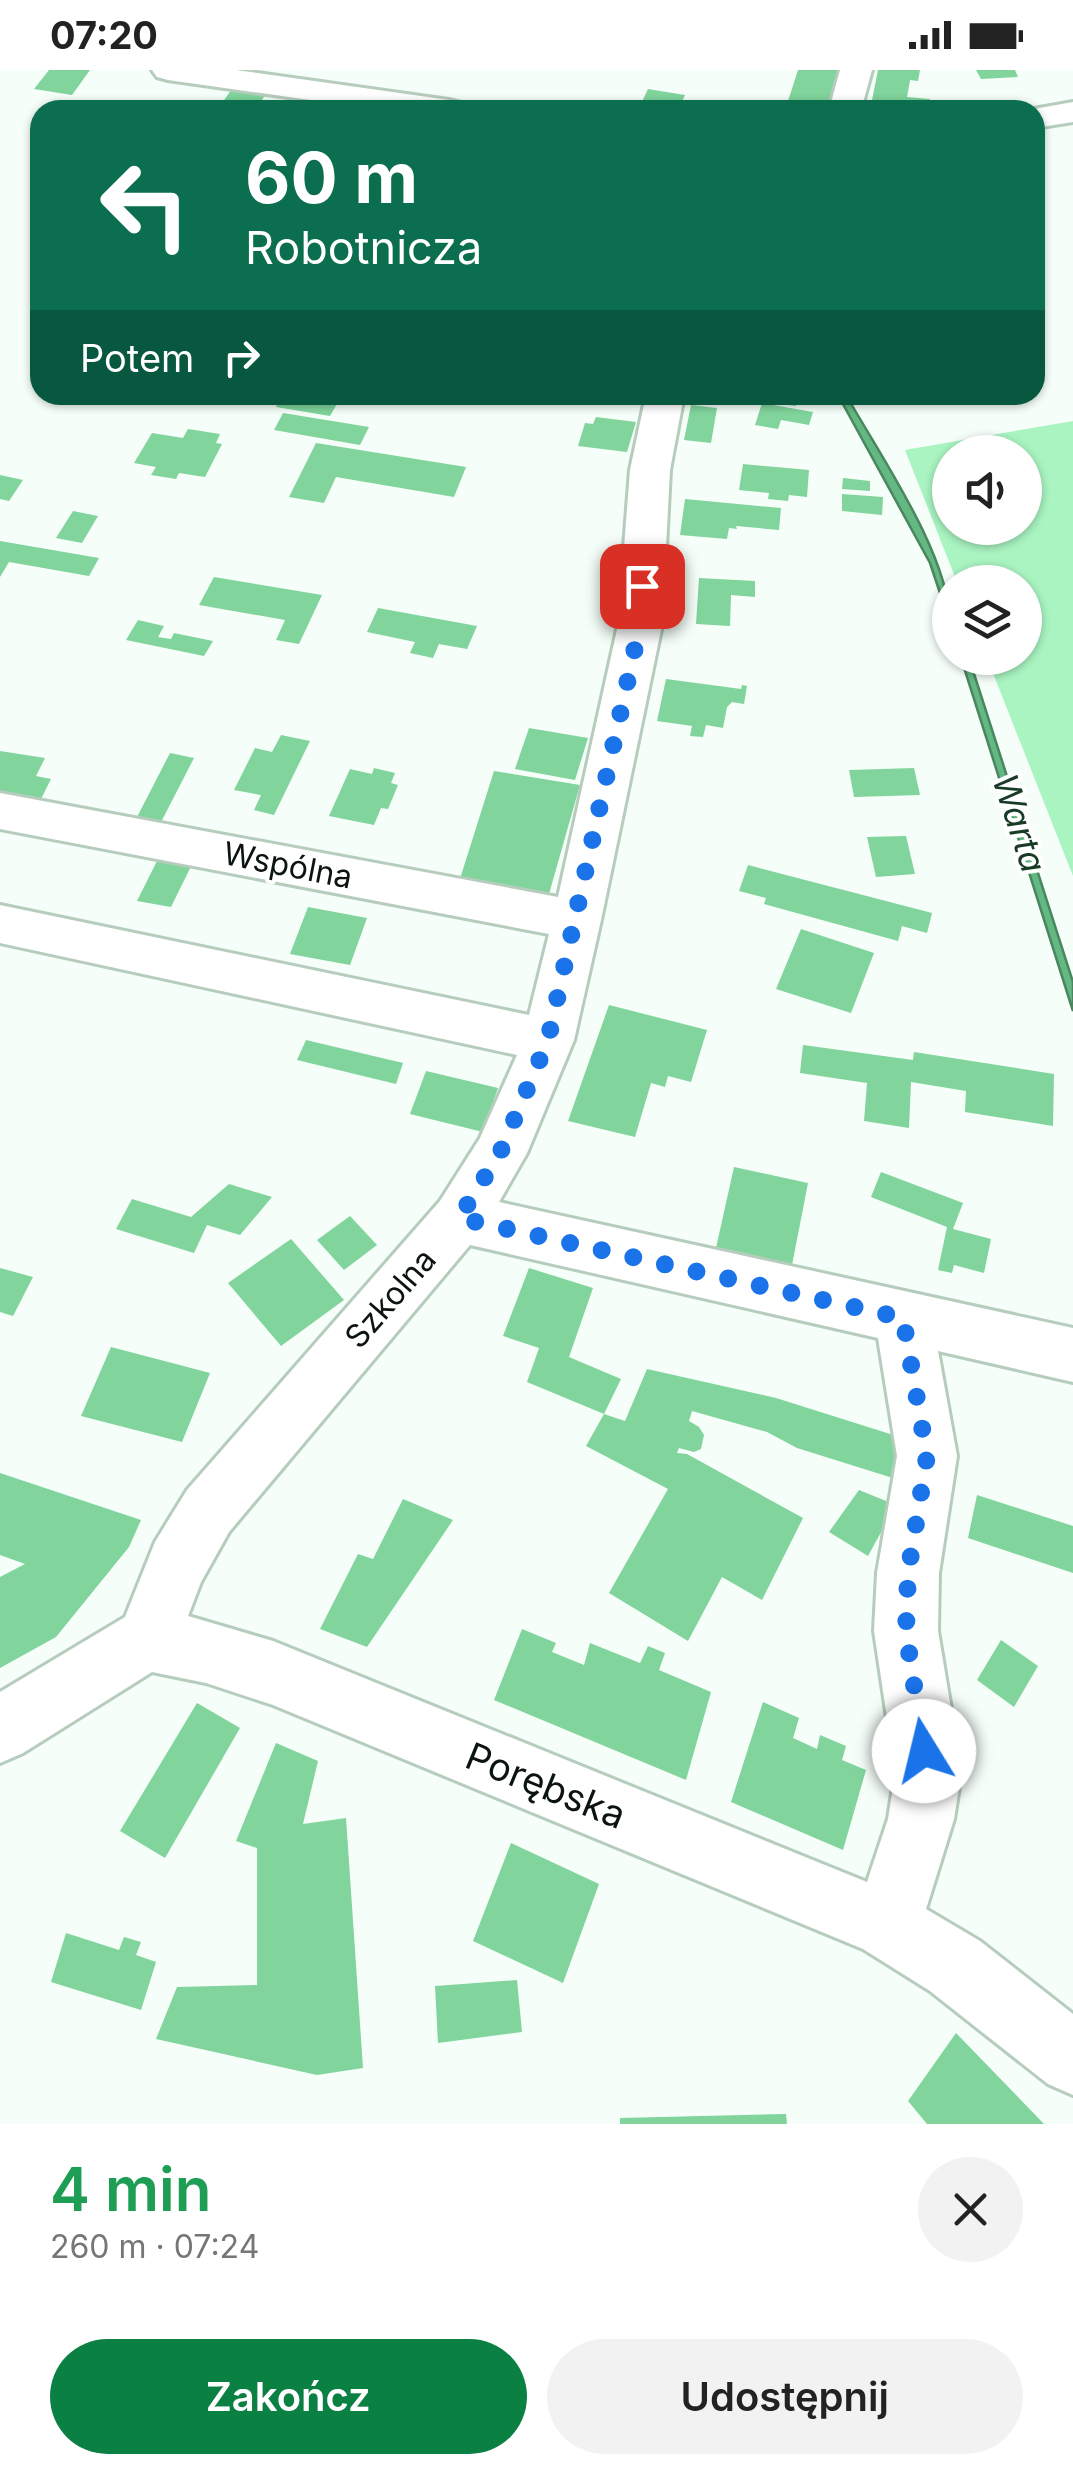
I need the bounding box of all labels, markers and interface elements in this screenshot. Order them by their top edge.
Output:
text: 07:20 [50,12,158,58]
text: 60 m [245,135,418,220]
icon: left [80,140,210,270]
text: Robotnicza [245,220,482,275]
icon: right [214,330,269,385]
text: Potem [80,335,194,381]
map controls [932,435,1042,675]
button: sound [932,435,1042,545]
pin [600,544,685,629]
icon: arrive [615,559,670,614]
button: layers [932,565,1042,675]
water label: Warta [984,769,1056,877]
street label: Wspólna [220,833,356,897]
street label: Szkolna [336,1240,444,1356]
position arrow [872,1699,976,1803]
street label: Porębska [459,1732,633,1838]
text: 4 min [50,2153,212,2225]
button: close [918,2157,1023,2262]
text: 260 m · 07:24 [50,2227,259,2266]
button: Zakończ [50,2339,527,2454]
button: Udostępnij [547,2339,1023,2454]

